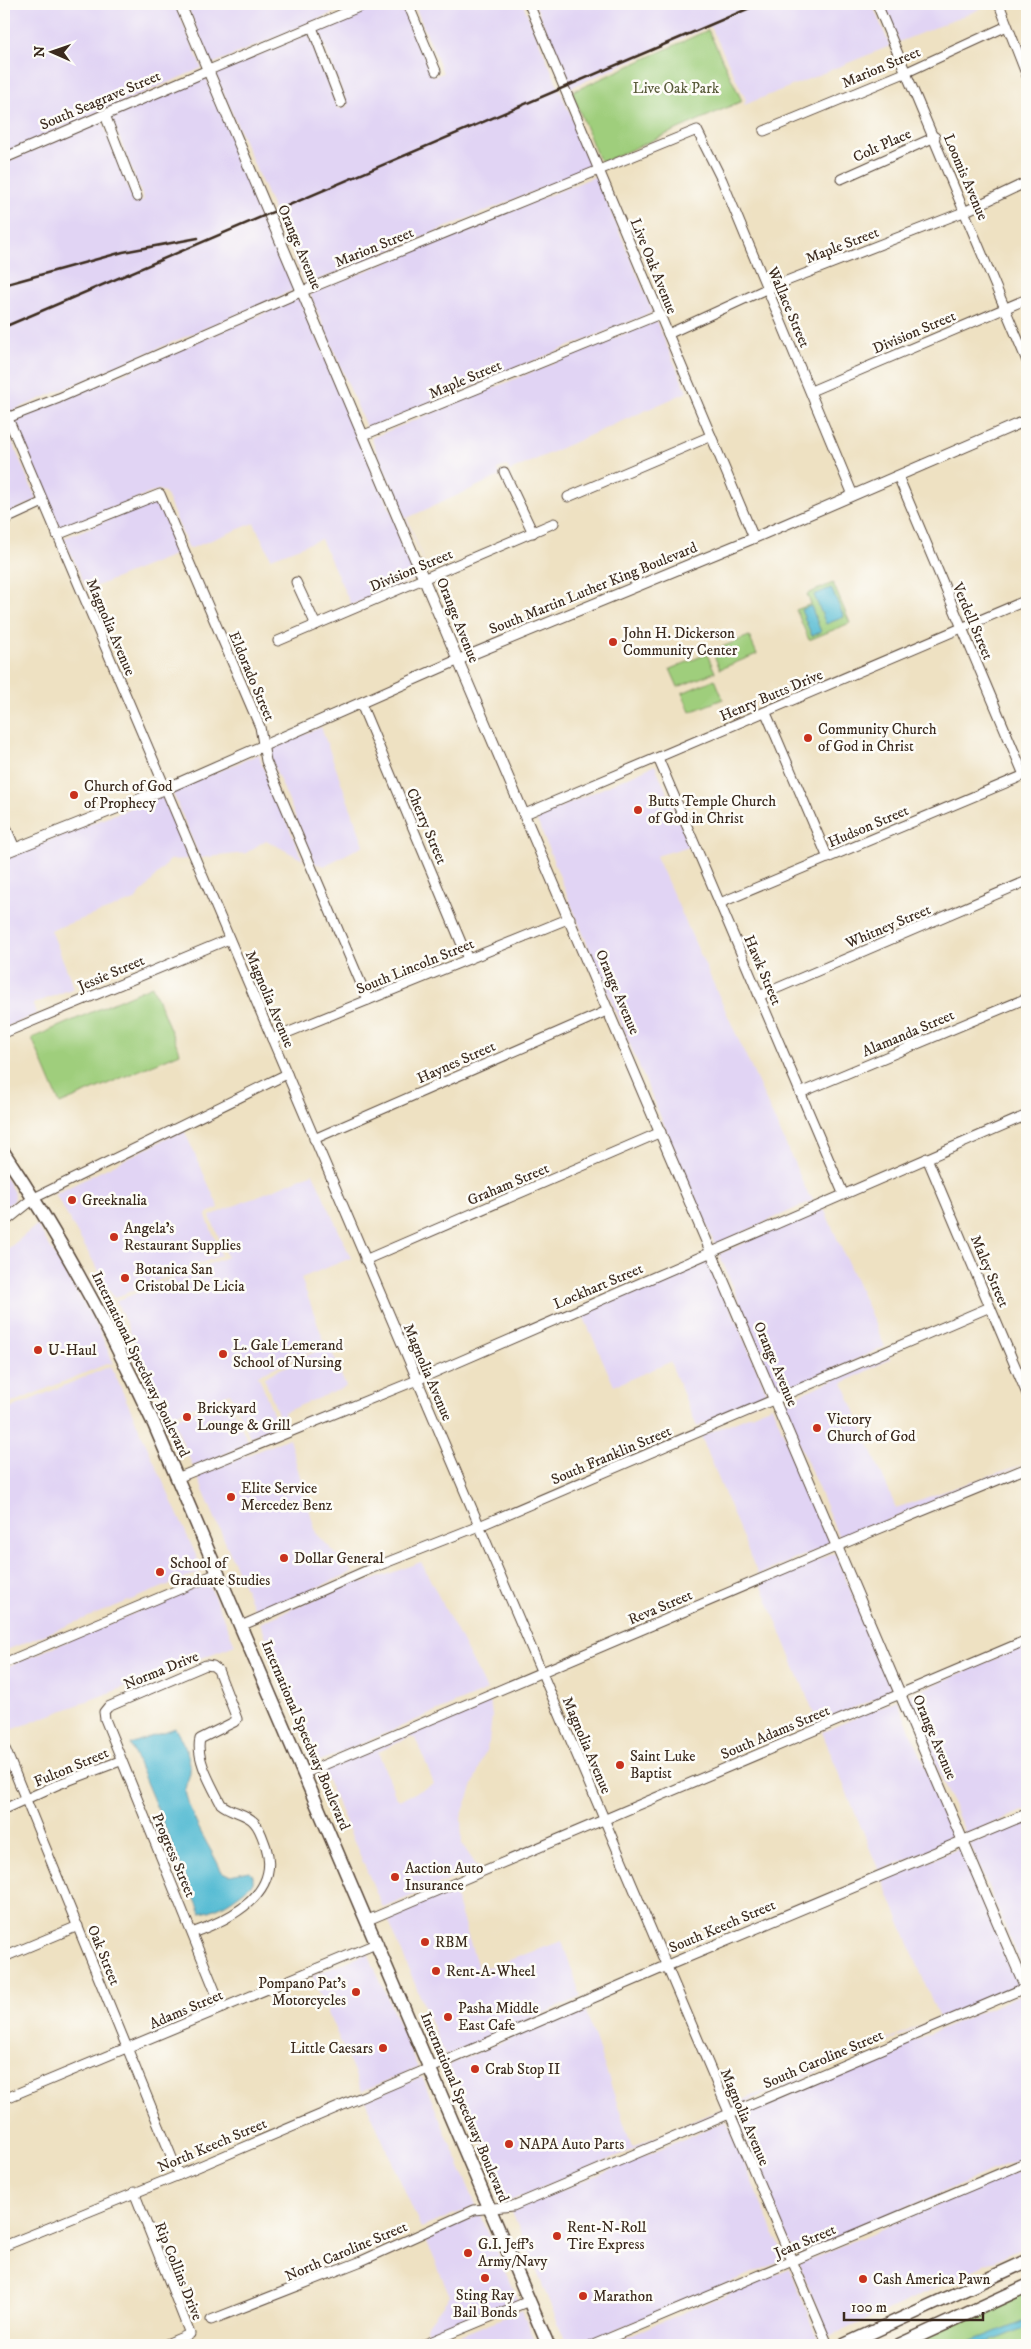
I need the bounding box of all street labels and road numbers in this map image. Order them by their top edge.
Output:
street label: Marion Street [839,42,923,92]
street label: South Seagrave Street [37,66,164,134]
street label: Colt Place [850,124,914,167]
street label: Loomis Avenue [939,131,992,223]
street label: Orange Avenue [273,202,326,293]
street label: Live Oak Avenue [626,216,681,317]
street label: Marion Street [332,223,417,272]
street label: Maple Street [803,223,882,268]
street label: Wallace Street [763,263,814,351]
street label: Division Street [870,306,959,358]
street label: Maple Street [426,356,504,403]
street label: South Martin Luther King Boulevard [486,538,701,639]
street label: Division Street [367,544,456,596]
street label: Orange Avenue [432,575,483,666]
street label: Magnolia Avenue [82,576,140,679]
street label: Verdell Street [947,579,997,663]
street label: Eldorado Street [224,629,279,724]
street label: Henry Butts Drive [717,665,826,726]
street label: Cherry Street [402,785,451,867]
street label: Hudson Street [825,801,912,852]
street label: Whitney Street [842,900,934,953]
street label: Hawk Street [739,932,786,1008]
street label: South Lincoln Street [353,934,477,999]
street label: Orange Avenue [591,947,644,1038]
street label: Magnolia Avenue [241,948,299,1051]
street label: Jessie Street [73,951,148,997]
street label: Alamanda Street [859,1005,957,1061]
street label: Haynes Street [414,1037,498,1088]
street label: Graham Street [465,1159,552,1210]
street label: Maley Street [966,1232,1013,1310]
street label: Lockhart Street [551,1259,646,1314]
street label: International Speedway Boulevard [87,1268,194,1461]
street label: Orange Avenue [749,1319,802,1410]
street label: Magnolia Avenue [399,1321,457,1424]
street label: South Franklin Street [548,1421,674,1489]
street label: Reva Street [625,1585,695,1629]
street label: International Speedway Boulevard [257,1637,354,1834]
street label: Norma Drive [121,1647,201,1694]
street label: Orange Avenue [908,1692,961,1783]
street label: Magnolia Avenue [558,1694,616,1797]
street label: South Adams Street [718,1701,833,1764]
street label: Fulton Street [31,1743,111,1792]
street label: Progress Street [147,1810,200,1900]
street label: South Keech Street [666,1895,779,1958]
street label: Oak Street [83,1922,124,1988]
street label: Adams Street [146,1985,226,2034]
street label: International Speedway Boulevard [416,2009,513,2206]
street label: South Caroline Street [760,2026,886,2093]
street label: Magnolia Avenue [716,2066,774,2169]
street label: North Keech Street [155,2114,270,2177]
street label: North Caroline Street [282,2217,410,2286]
street label: Rip Collins Drive [150,2219,207,2323]
street label: Jean Street [770,2220,839,2264]

